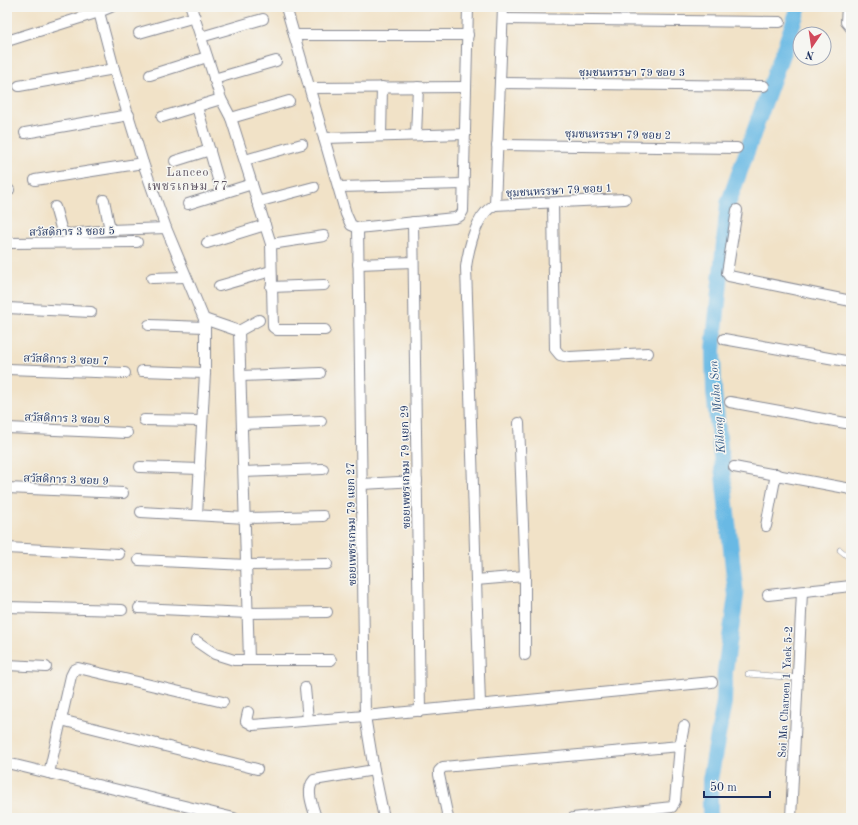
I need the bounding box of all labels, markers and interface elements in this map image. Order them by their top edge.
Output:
north arrow [792,26,832,66]
text: N [804,48,815,61]
street label: ชุมชนหรรษา 79 ซอย 3 [579,68,685,80]
street label: ชุมชนหรรษา 79 ซอย 2 [565,129,671,143]
district label: Lanceo เพชรเกษม 77 [147,167,229,193]
street label: ชุมชนหรรษา 79 ซอย 1 [506,183,612,201]
street label: สวัสดิการ 3 ซอย 5 [29,225,115,239]
street label: สวัสดิการ 3 ซอย 7 [23,353,109,367]
water label: Khlong Maha Son [708,360,728,455]
street label: ซอยเพชรเกษม 79 แยก 29 [400,405,413,529]
street label: สวัสดิการ 3 ซอย 8 [24,412,110,426]
street label: ซอยเพชรเกษม 79 แยก 27 [346,462,359,586]
street label: สวัสดิการ 3 ซอย 9 [23,473,109,487]
street label: Soi Ma Charoen 1 Yaek 5-2 [778,626,795,758]
scale bar [704,773,770,799]
text: 50 m [710,781,737,794]

